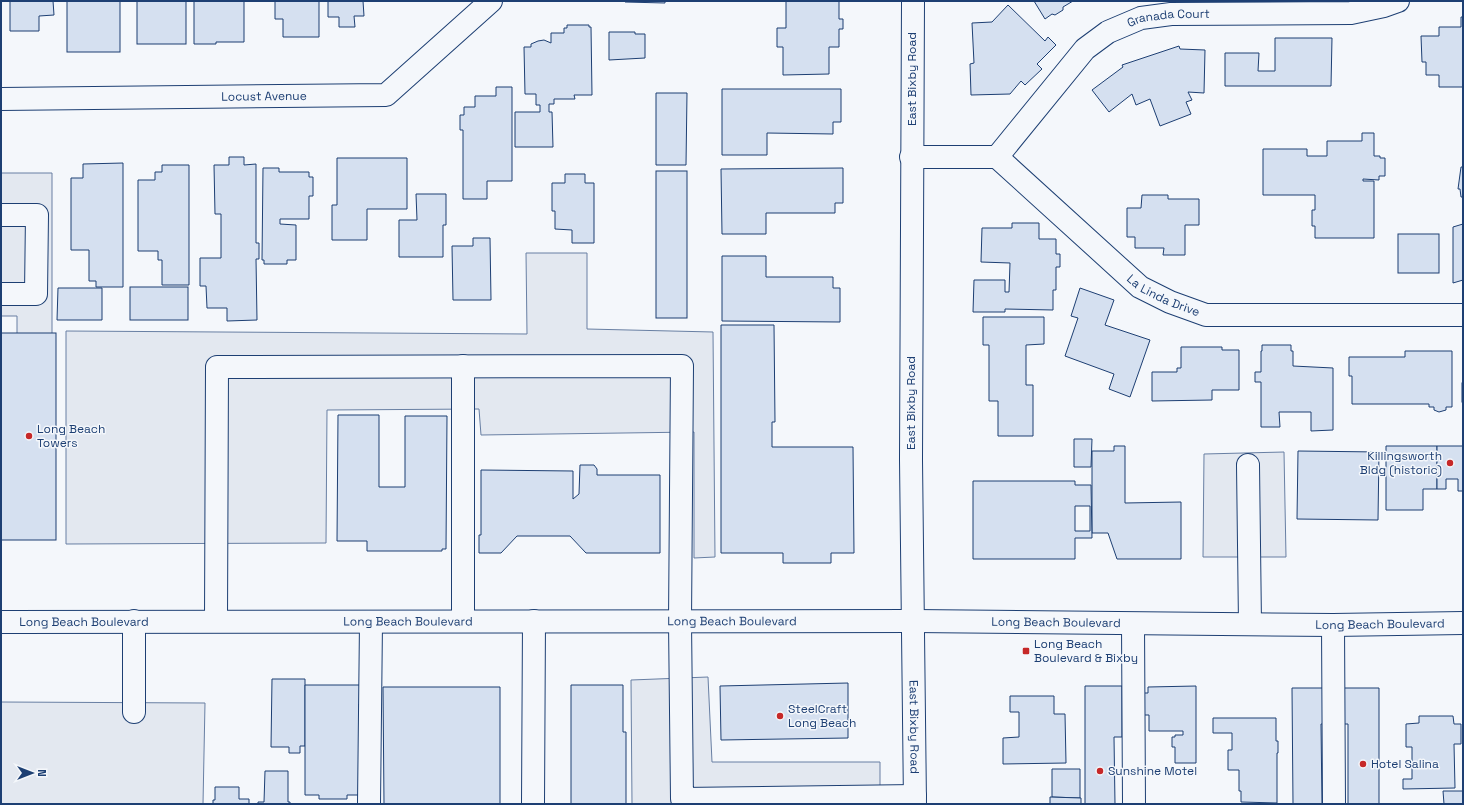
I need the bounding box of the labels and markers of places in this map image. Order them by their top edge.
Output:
place label: Long Beach Towers [37,421,105,451]
marker: Long Beach Towers [24,431,34,441]
place label: Killingsworth Bldg (historic) [1360,448,1442,478]
marker: Killingsworth Bldg (historic) [1445,458,1455,468]
place label: Long Beach Boulevard & Bixby [1034,636,1138,666]
marker: Long Beach Boulevard & Bixby [1021,646,1031,656]
place label: SteelCraft Long Beach [788,701,856,731]
marker: SteelCraft Long Beach [775,711,785,721]
place label: Hotel Salina [1371,756,1439,772]
marker: Hotel Salina [1358,759,1368,769]
place label: Sunshine Motel [1108,763,1197,779]
marker: Sunshine Motel [1095,766,1105,776]

